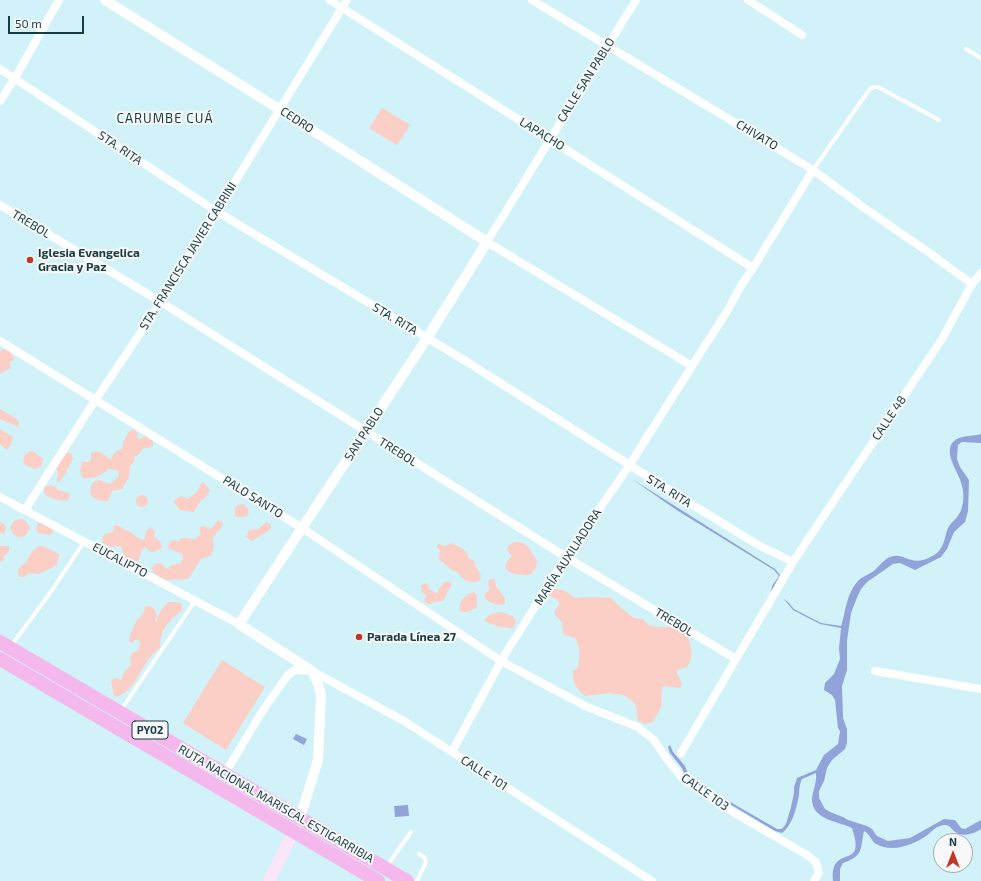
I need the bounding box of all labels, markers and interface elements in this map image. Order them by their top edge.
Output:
scale bar [10,8,86,34]
text: 50 m [15,16,42,30]
street label: CALLE SAN PABLO [554,35,618,125]
street label: CEDRO [278,104,316,136]
district label: CARUMBE CUÁ [117,111,213,127]
street label: LAPACHO [517,114,567,154]
street label: CHIVATO [733,117,781,153]
street label: STA. RITA [95,128,145,168]
street label: STA. FRANCISCA JAVIER CABRINI [136,179,240,333]
street label: TREBOL [9,207,53,241]
place label: Iglesia Evangelica Gracia y Paz [38,246,140,274]
marker: Iglesia Evangelica Gracia y Paz [25,255,35,265]
street label: STA. RITA [370,300,420,338]
street label: CALLE 48 [869,393,909,443]
street label: SAN PABLO [341,405,387,463]
street label: TREBOL [376,435,420,469]
street label: STA. RITA [644,472,694,510]
street label: PALO SANTO [220,473,286,521]
street label: MARÍA AUXILIADORA [531,506,605,608]
street label: EUCALIPTO [90,540,150,580]
street label: TREBOL [652,605,696,639]
place label: Parada Línea 27 [367,630,456,644]
marker: Parada Línea 27 [354,632,364,642]
road number: PY02 [132,721,168,739]
street label: RUTA NACIONAL MARISCAL ESTIGARRIBIA [176,742,376,866]
street label: CALLE 101 [458,753,510,793]
street label: CALLE 103 [678,770,732,814]
north arrow [933,833,973,873]
text: N [949,835,957,848]

